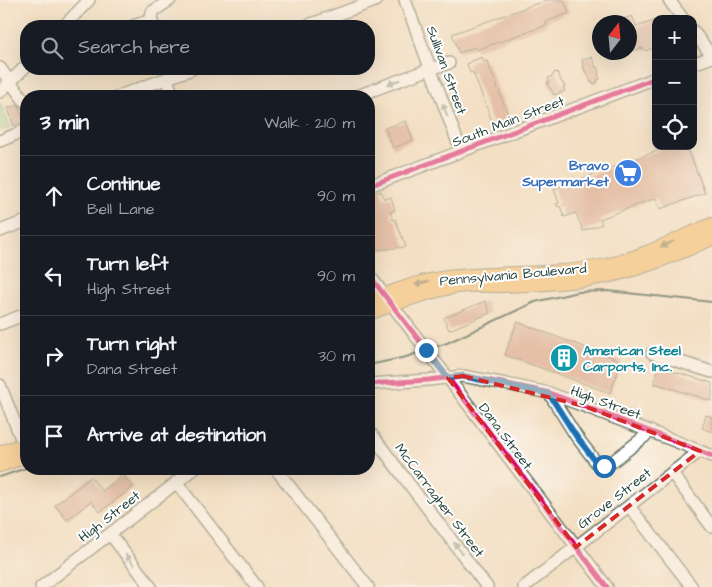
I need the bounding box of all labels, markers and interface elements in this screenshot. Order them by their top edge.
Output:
north arrow [592,15,637,60]
map controls [652,15,697,150]
button: + [652,15,697,60]
search box [20,20,375,75]
street label: Sullivan Street [421,23,471,118]
icon: search [38,34,66,62]
text: Search here [78,34,190,61]
button: − [652,60,697,105]
one-way arrow [386,79,401,87]
street label: South Main Street [449,91,568,153]
one-way arrow [441,102,449,117]
button: locate [652,105,697,150]
text: 3 min [40,108,89,137]
text: Walk · 210 m [264,112,355,134]
place label: Bravo Supermarket [521,156,609,192]
supermarket icon: Bravo Supermarket [613,158,643,188]
text: Continue [87,171,161,198]
icon: ahead [40,182,68,210]
text: 90 m [317,185,355,207]
text: Bell Lane [87,198,154,220]
one-way arrow [660,240,674,248]
text: Turn left [87,251,168,278]
street label: Pennsylvania Boulevard [439,259,588,291]
icon: left [40,262,68,290]
text: 90 m [317,265,355,287]
text: High Street [87,278,171,300]
one-way arrow [415,279,430,287]
text: Turn right [87,331,176,358]
route end [415,339,438,362]
place label: American Steel Carports, Inc. [583,341,682,377]
icon: right [40,342,68,370]
building icon: American Steel Carports, Inc. [549,343,579,373]
text: 30 m [318,345,355,367]
text: Dana Street [87,358,177,380]
street label: High Street [568,381,644,425]
street label: Dana Street [473,399,537,474]
icon: arrive [40,422,68,450]
text: Arrive at destination [87,422,266,449]
street label: McCarragher Street [390,439,489,562]
route start [593,455,616,478]
street label: Grove Street [573,463,656,534]
street label: High Street [74,486,145,547]
one-way arrow [452,542,463,555]
one-way arrow [125,554,136,567]

